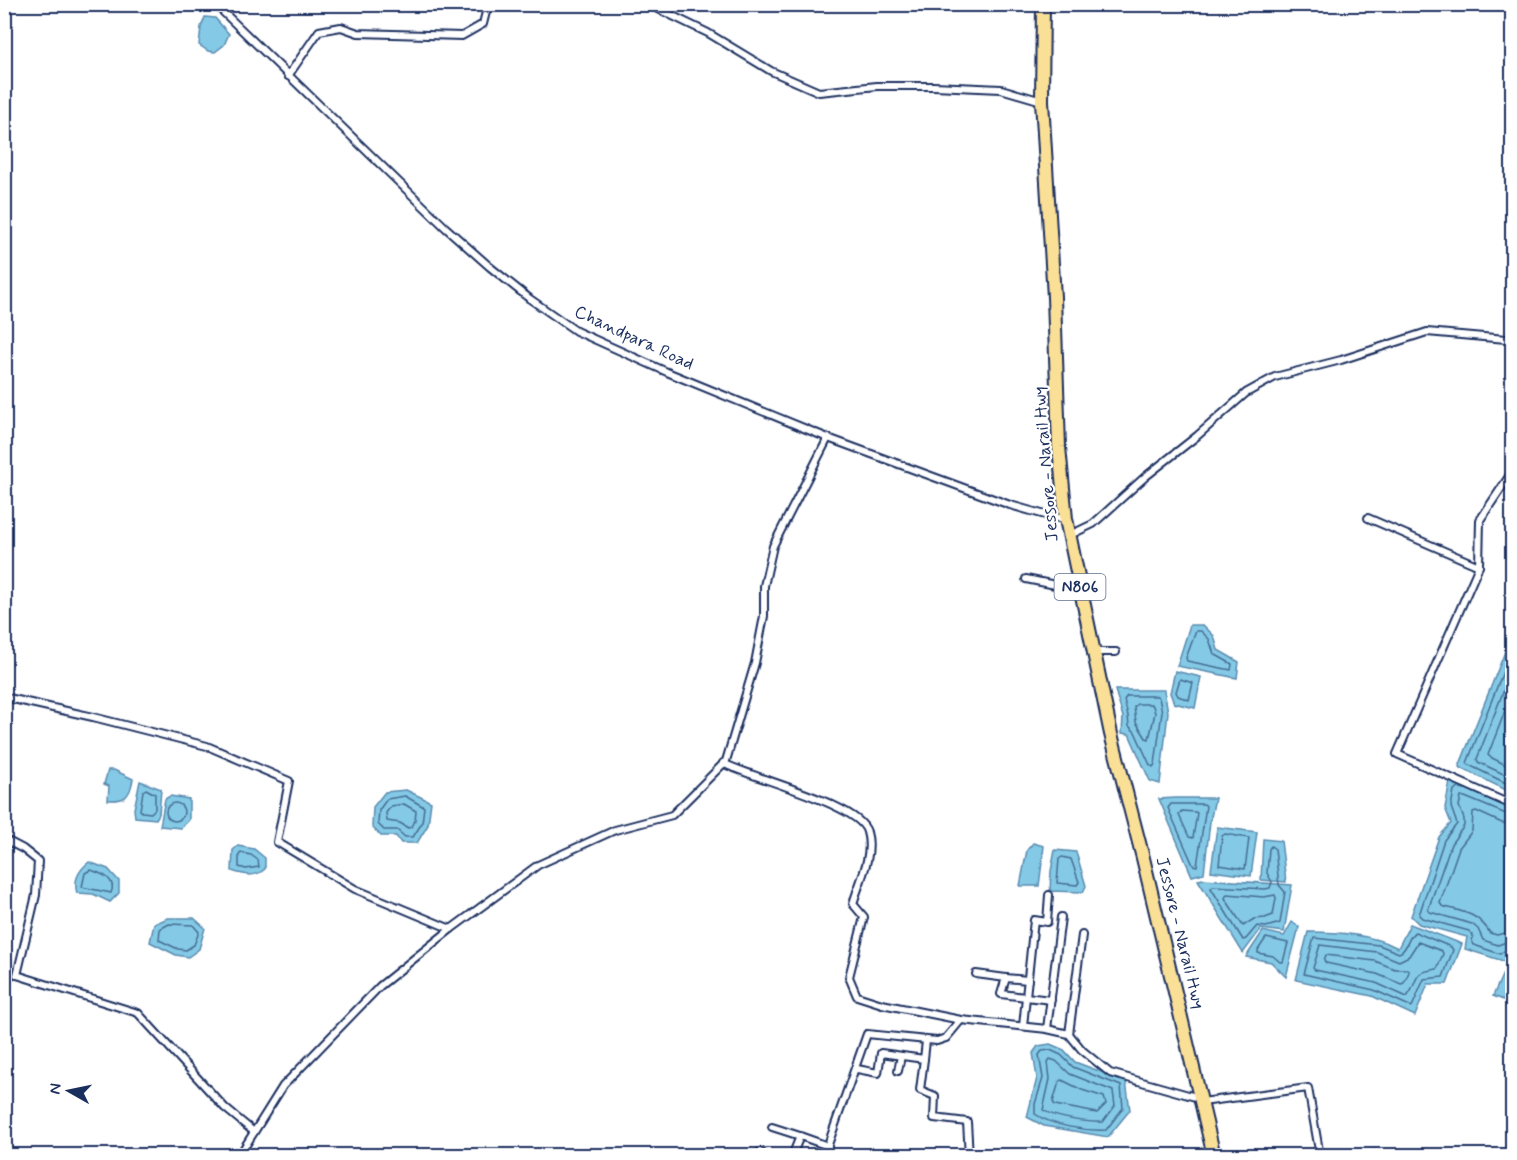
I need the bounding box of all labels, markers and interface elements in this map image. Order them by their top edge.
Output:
street label: Chandpara Road [570,300,698,376]
street label: Jessore - Narail Hwy [1027,385,1065,543]
road number: N806 [1054,574,1106,600]
street label: Jessore - Narail Hwy [1150,854,1210,1012]
north arrow [39,1061,99,1121]
text: N [44,1082,67,1096]

